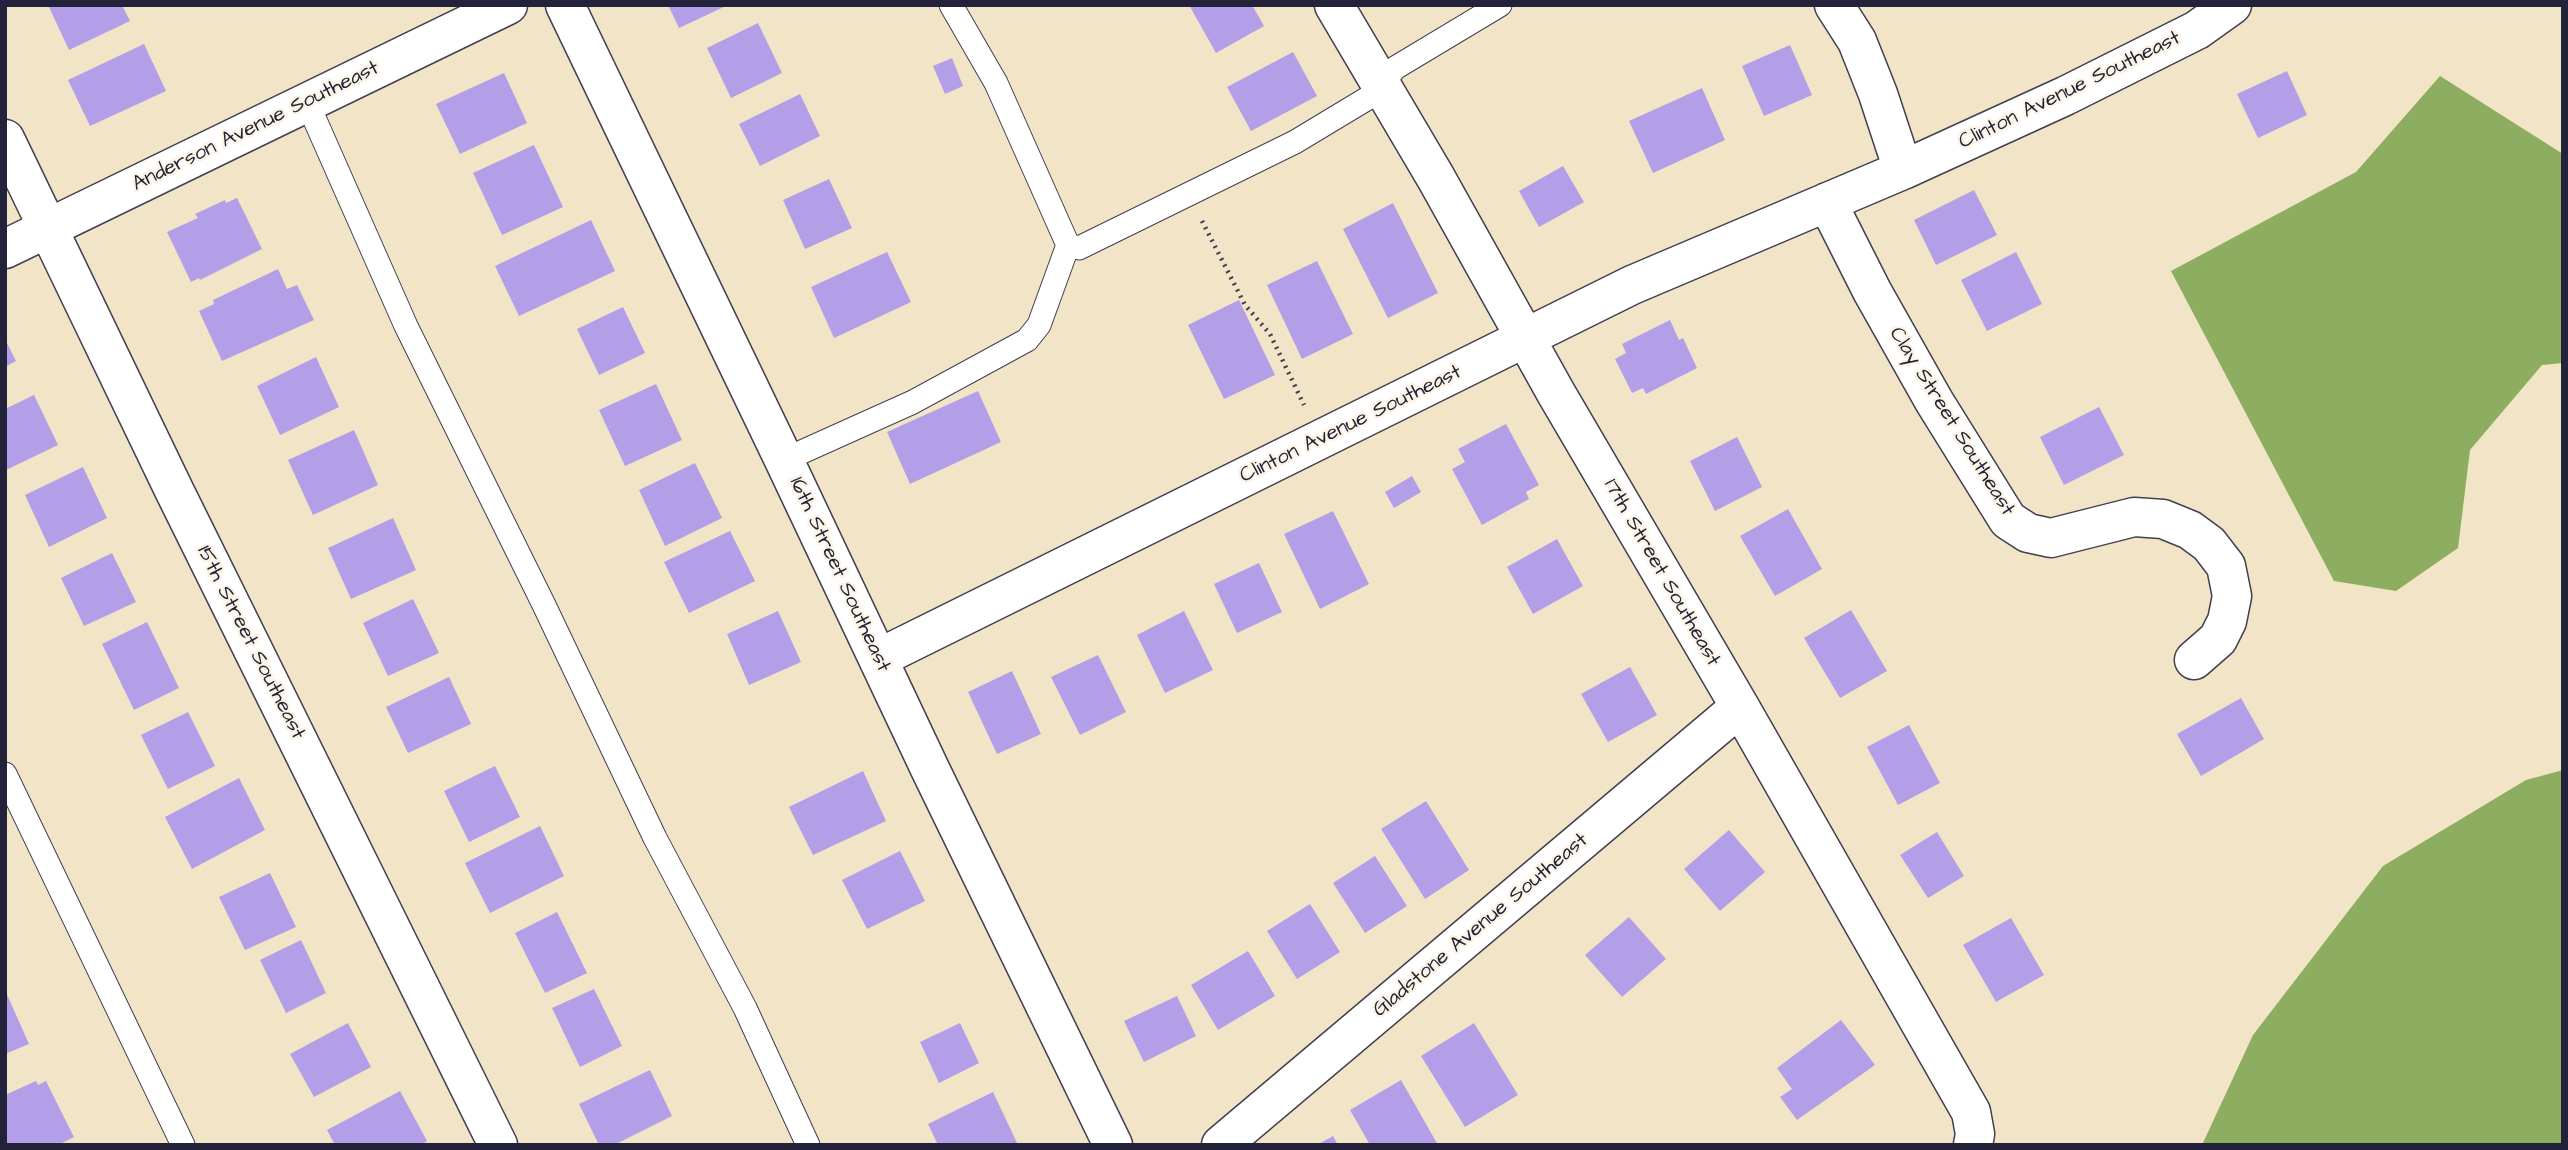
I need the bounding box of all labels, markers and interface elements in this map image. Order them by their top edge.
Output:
street label: Clinton Avenue Southeast [1955,26,2185,156]
street label: Anderson Avenue Southeast [128,56,384,198]
street label: Clay Street Southeast [1883,323,2019,521]
street label: Clinton Avenue Southeast [1236,360,1466,490]
street label: 16th Street Southeast [783,473,895,677]
street label: 17th Street Southeast [1597,475,1725,671]
street label: 15th Street Southeast [190,542,310,744]
street label: Gladstone Avenue Southeast [1368,829,1594,1023]

